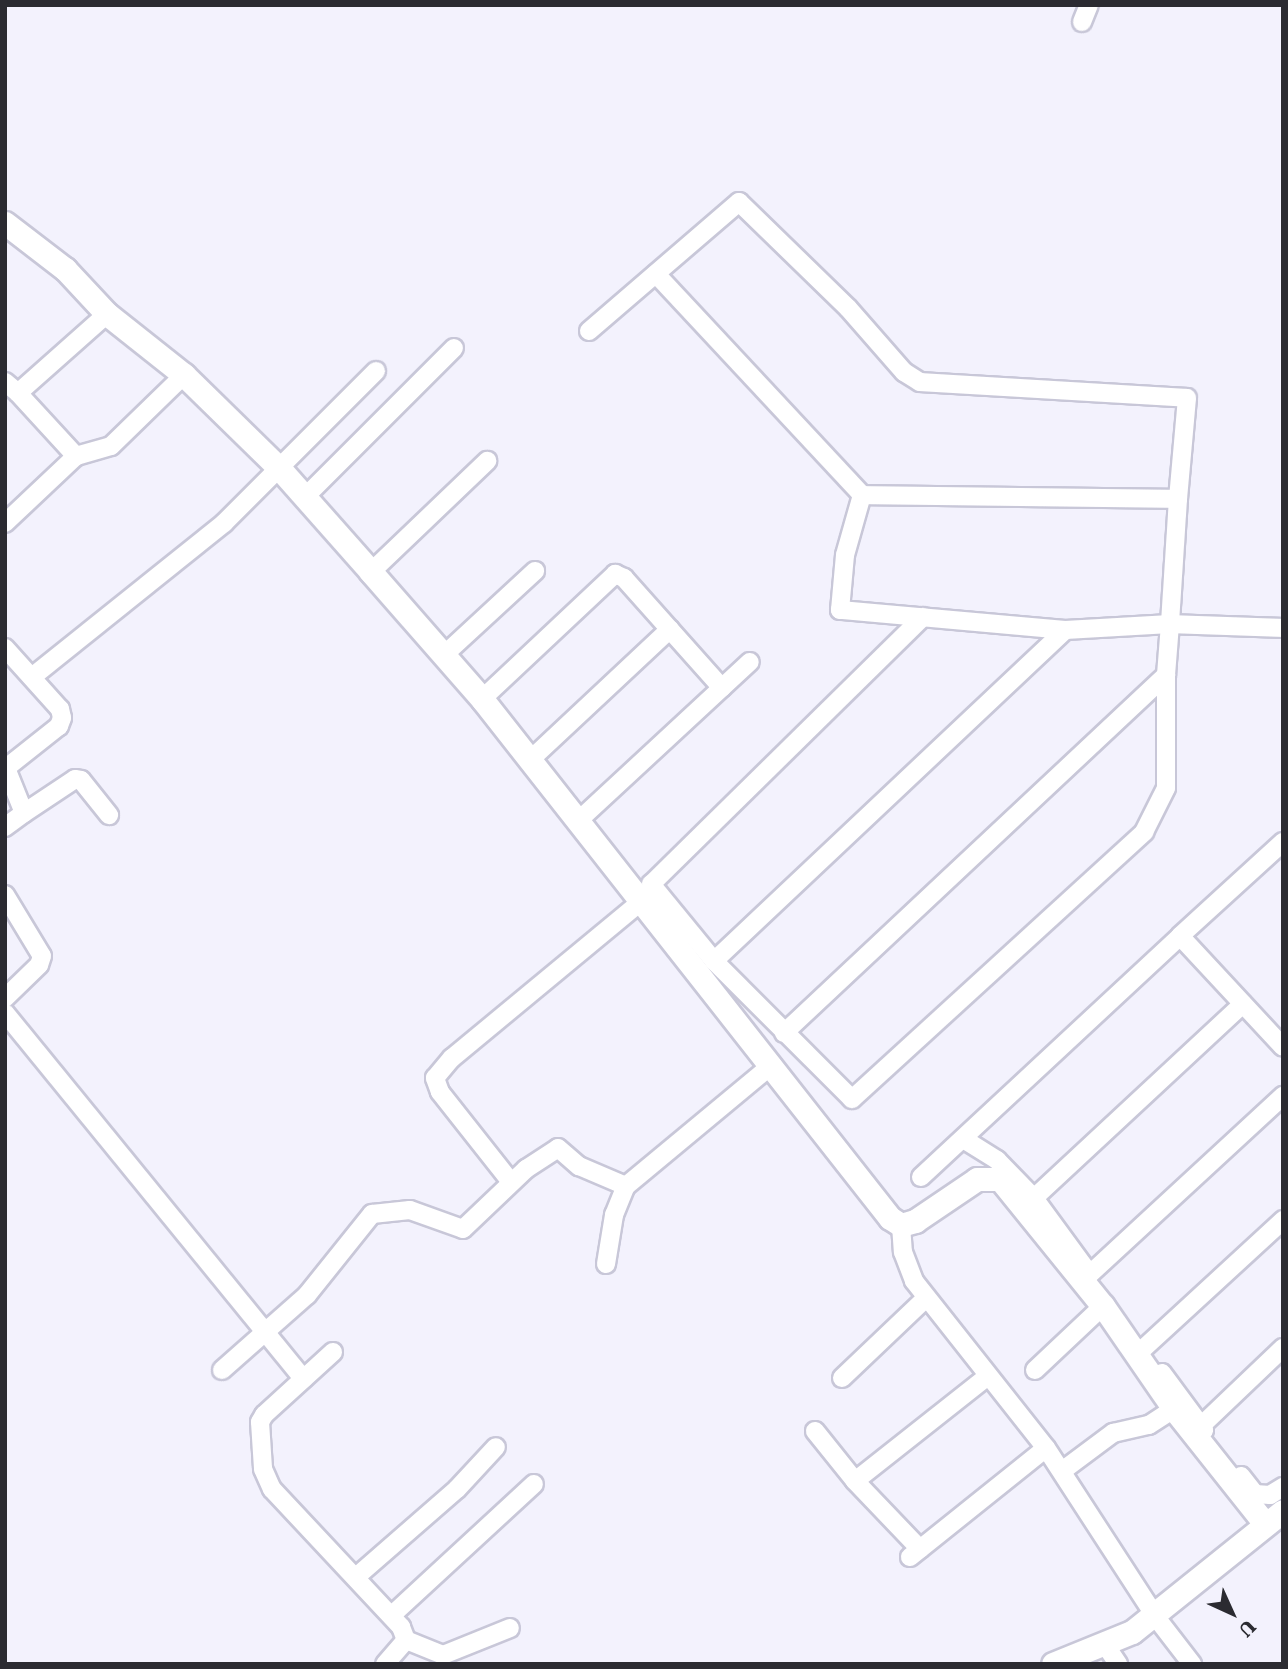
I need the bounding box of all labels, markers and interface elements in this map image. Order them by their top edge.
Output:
north arrow [1197,1578,1267,1648]
text: U [1234,1615,1261,1642]

